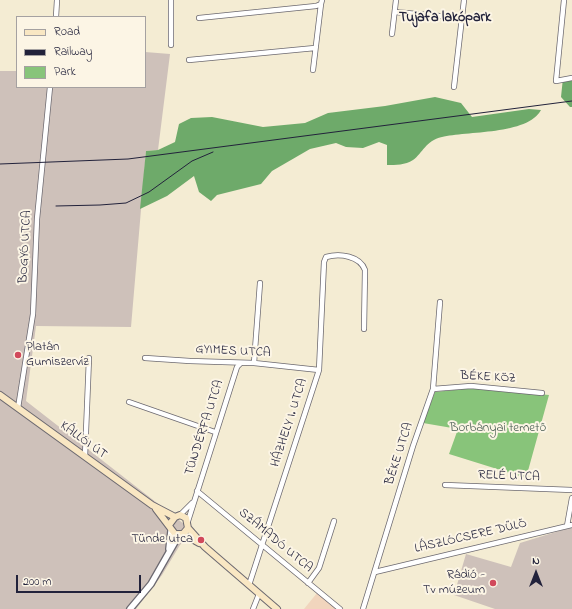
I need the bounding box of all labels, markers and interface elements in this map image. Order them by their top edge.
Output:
district label: Tujafa lakópark [399,11,491,27]
legend [16,16,146,88]
text: Road [54,23,80,41]
text: Railway [54,43,92,61]
text: Park [54,63,76,81]
street label: BOGYÓ UTCA [16,210,36,284]
place label: Platán Gumiszervíz [26,340,89,371]
street label: GYIMES UTCA [195,342,271,362]
marker: Platán Gumiszervíz [13,350,23,360]
street label: BÉKE KÖZ [460,369,516,387]
street label: HÁZHELY I. UTCA [268,377,312,469]
street label: TÜNDÉRFA UTCA [182,378,228,478]
street label: KÁLLÓI ÚT [56,419,110,463]
street label: BÉKE UTCA [383,421,417,487]
park label: Borbányai temető [450,421,546,437]
street label: RELÉ UTCA [478,468,540,486]
street label: SZÁMADÓ UTCA [235,506,315,576]
street label: LÁSZLÓCSERE DŰLŐ [413,517,529,557]
place label: Tünde utca [132,532,193,548]
marker: Tünde utca [196,535,206,545]
north arrow [516,553,556,593]
text: N [532,553,540,569]
scale bar [18,567,143,593]
place label: Rádió - Tv múzeum [423,568,485,599]
text: 200 m [23,573,52,591]
marker: Rádió - Tv múzeum [488,578,498,588]

